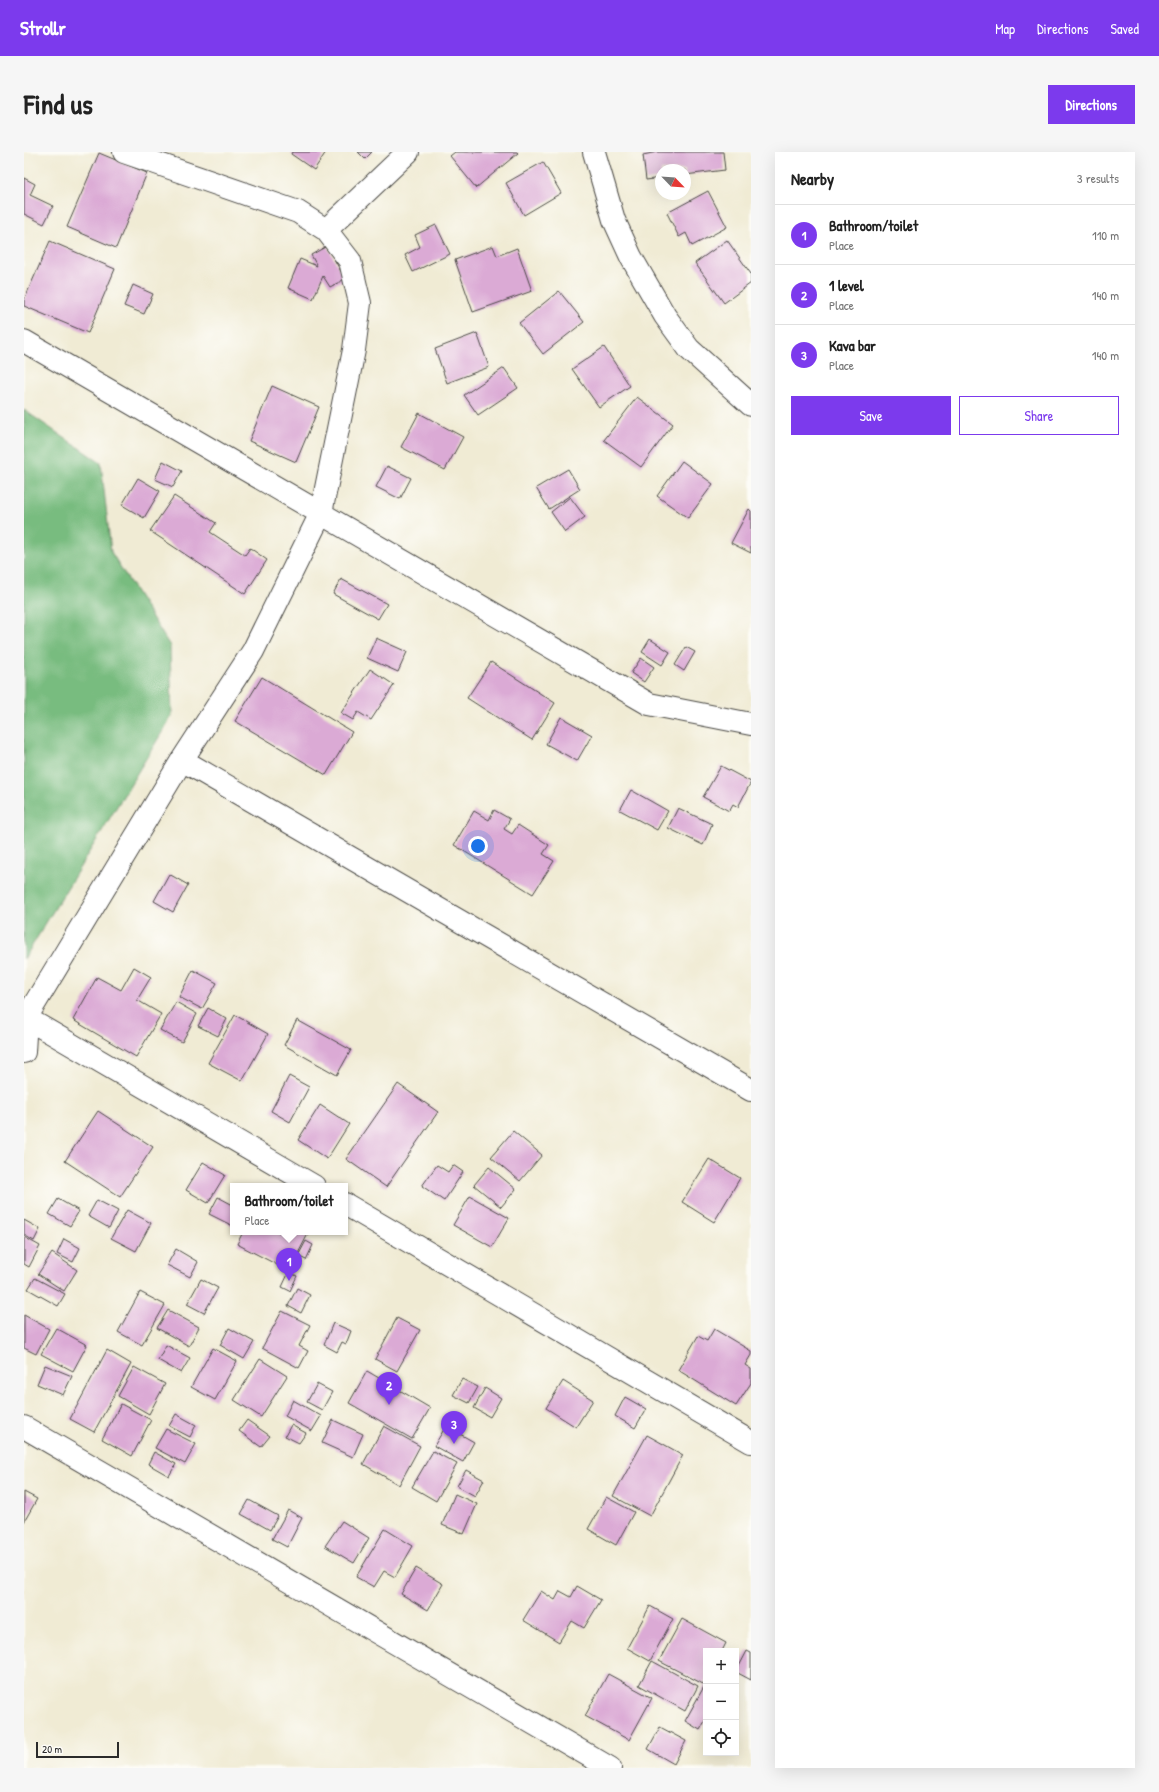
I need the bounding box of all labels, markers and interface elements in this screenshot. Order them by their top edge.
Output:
text: Strollr [20,15,66,41]
text: Map [995,19,1015,38]
text: Directions [1037,19,1088,38]
text: Saved [1110,19,1139,38]
text: Find us [24,85,93,123]
button: Directions [1048,85,1135,124]
north arrow [655,164,691,200]
text: Nearby [791,167,834,190]
text: 3 results [1077,169,1119,187]
text: Bathroom/toilet [829,215,918,236]
text: 1 [802,226,806,244]
text: 110 m [1092,226,1119,244]
text: Place [829,236,854,254]
text: 1 level [829,275,864,296]
text: 2 [801,286,807,304]
text: 140 m [1092,286,1119,304]
text: Place [829,296,854,314]
text: Kava bar [829,335,876,356]
text: 3 [801,346,807,364]
text: 140 m [1092,346,1119,364]
text: Place [829,356,854,374]
button: Save [791,396,951,435]
button: Share [959,396,1119,435]
your location [468,836,488,856]
popup [230,1183,348,1235]
text: Bathroom/toilet [244,1190,334,1211]
text: Place [244,1211,270,1229]
pin: 1 [276,1248,302,1281]
pin: 2 [376,1372,402,1405]
pin: 3 [441,1411,467,1444]
map controls [703,1648,739,1756]
button: + [703,1648,739,1684]
button: − [703,1684,739,1720]
button: locate [703,1720,739,1756]
scale bar [36,1740,119,1759]
text: 20 m [42,1742,62,1756]

